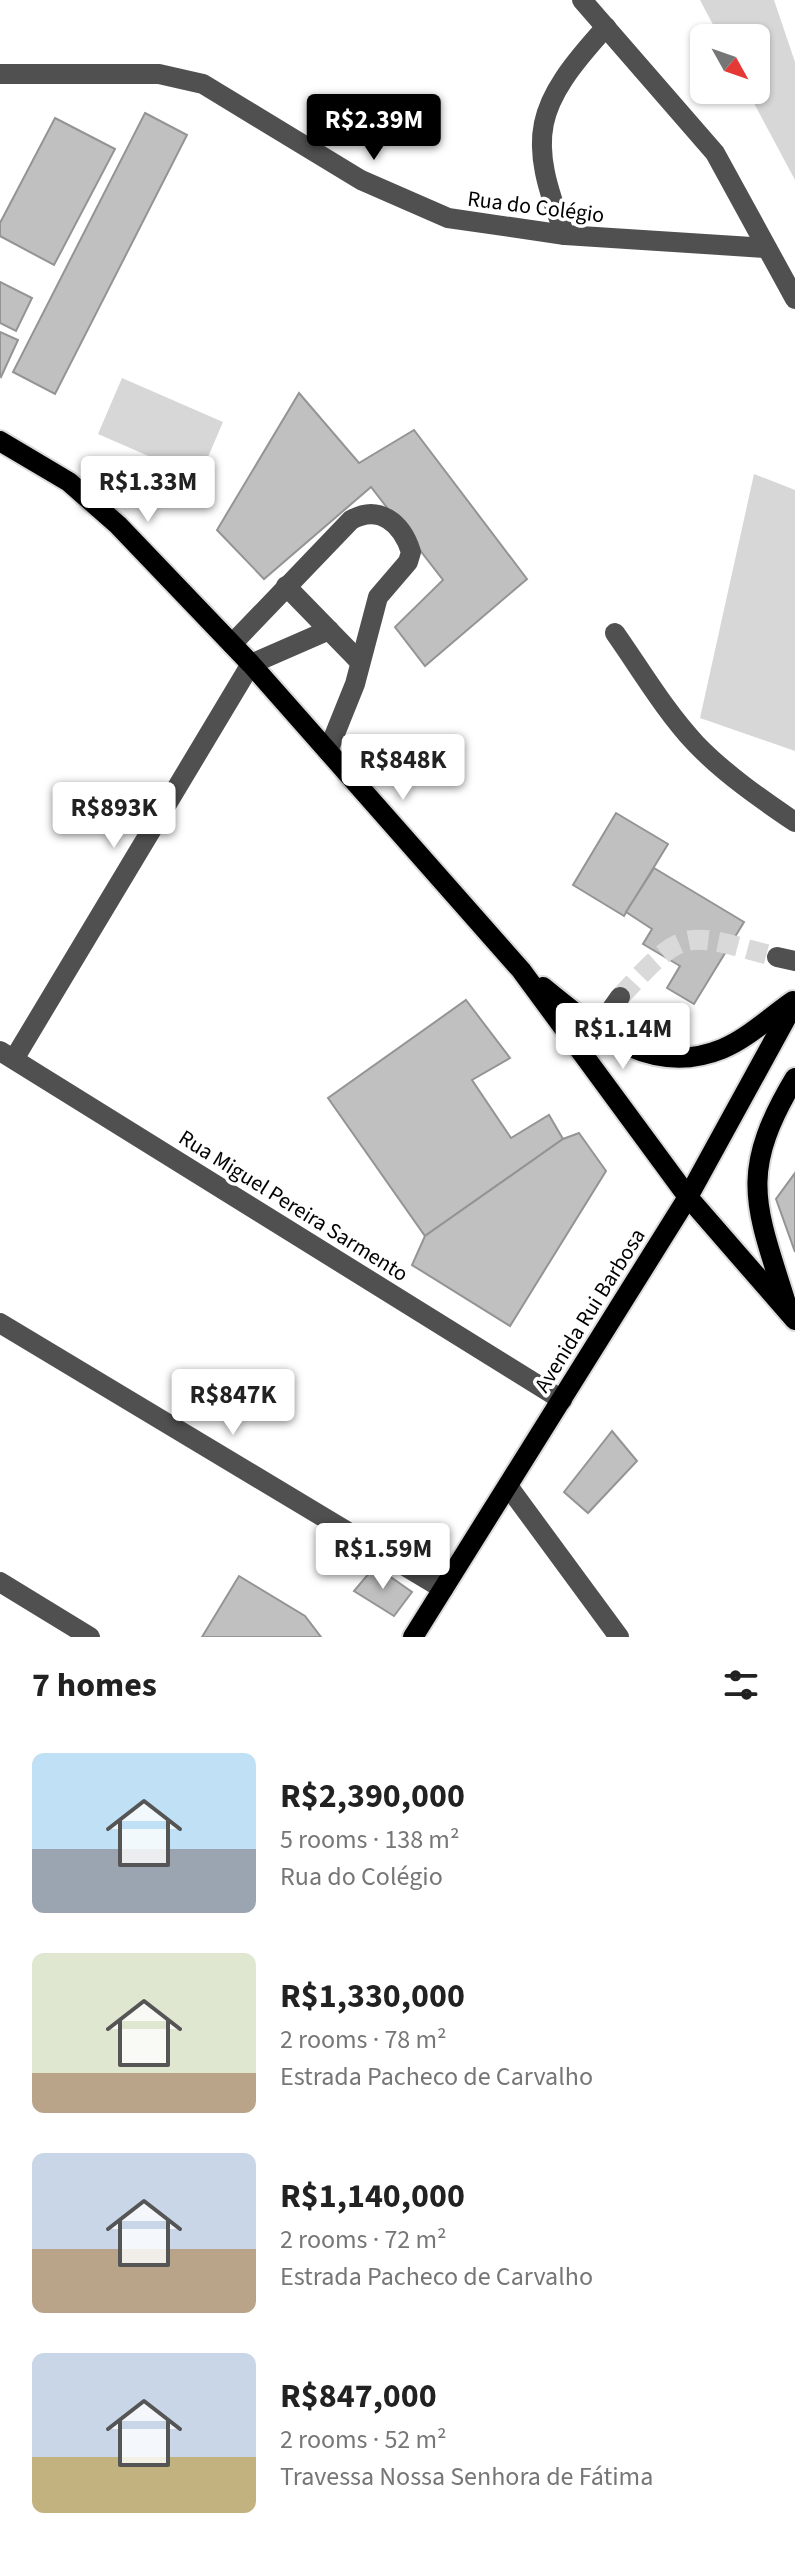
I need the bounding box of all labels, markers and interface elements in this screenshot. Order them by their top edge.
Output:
north arrow [690,24,770,104]
map controls [690,24,770,104]
pin: R$2.39M [300,94,448,162]
text: R$2.39M [325,101,423,138]
street label: Rua do Colégio [466,183,606,231]
pin: R$1.33M [74,456,222,524]
text: R$1.33M [99,463,197,500]
pin: R$848K [338,734,468,802]
text: R$848K [360,741,446,778]
pin: R$893K [49,782,179,850]
text: R$893K [71,789,157,826]
pin: R$1.14M [549,1003,697,1071]
text: R$1.14M [574,1010,672,1047]
street label: Rua Miguel Pereira Sarmento [173,1122,414,1290]
street label: Avenida Rui Barbosa [526,1222,653,1399]
pin: R$847K [168,1369,298,1437]
text: R$847K [190,1376,276,1413]
pin: R$1.59M [309,1523,457,1591]
text: R$1.59M [334,1530,432,1567]
text: 7 homes [32,1661,157,1710]
icon: filters [719,1663,763,1707]
text: R$2,390,000 [280,1772,465,1821]
icon: home [96,1785,192,1881]
text: 5 rooms · 138 m² [280,1821,459,1858]
text: Rua do Colégio [280,1858,443,1895]
text: R$1,330,000 [280,1972,465,2021]
icon: home [96,1985,192,2081]
text: 2 rooms · 78 m² [280,2021,447,2058]
text: Estrada Pacheco de Carvalho [280,2058,593,2095]
text: R$1,140,000 [280,2172,465,2221]
icon: home [96,2185,192,2281]
text: 2 rooms · 72 m² [280,2221,447,2258]
text: Estrada Pacheco de Carvalho [280,2258,593,2295]
text: R$847,000 [280,2372,437,2421]
icon: home [96,2385,192,2481]
text: 2 rooms · 52 m² [280,2421,447,2458]
text: Travessa Nossa Senhora de Fátima [280,2458,653,2495]

